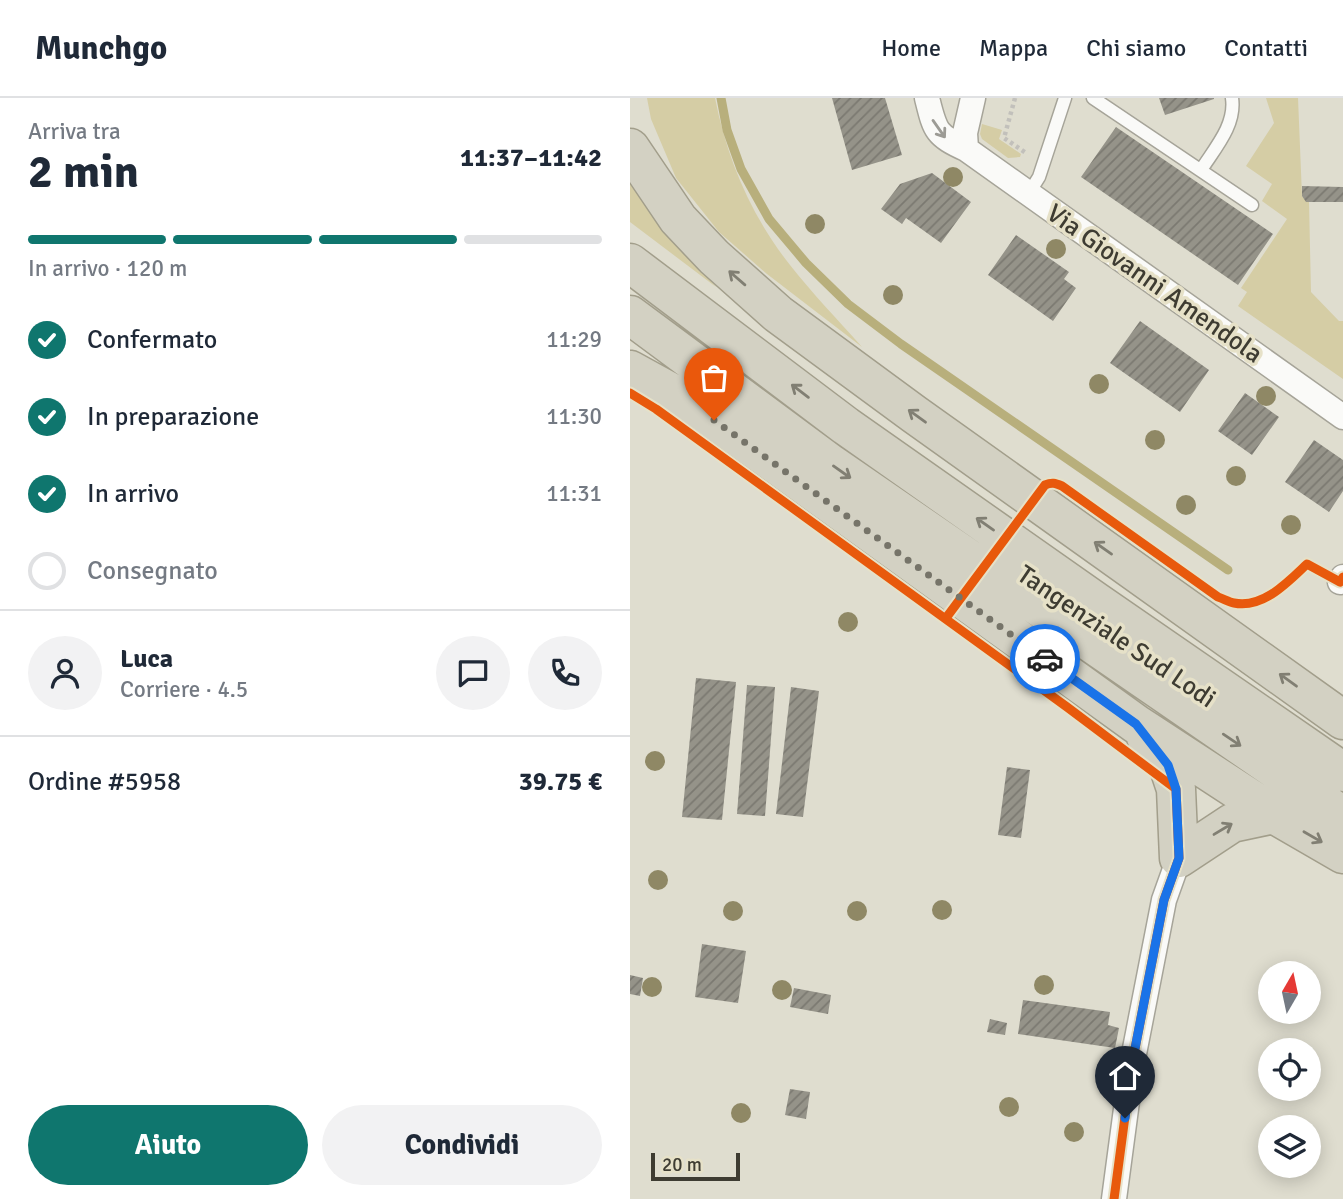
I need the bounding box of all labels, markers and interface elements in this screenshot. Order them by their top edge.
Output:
text: Munchgo [35,28,167,69]
text: Home [881,33,941,63]
text: Mappa [979,33,1048,63]
text: Chi siamo [1086,33,1186,63]
text: Contatti [1224,33,1308,63]
text: Arriva tra [28,117,121,146]
one-way arrow [931,120,946,139]
text: 11:37–11:42 [460,142,602,174]
text: 2 min [28,144,139,200]
street label: Via Giovanni Amendola [1040,197,1268,370]
text: In arrivo · 120 m [28,254,187,283]
one-way arrow [728,270,746,286]
icon: check [28,321,66,359]
text: Confermato [87,324,217,356]
text: 11:29 [546,325,602,354]
pin [684,348,744,420]
icon: bag [695,359,733,397]
one-way arrow [791,384,810,399]
icon: check [28,398,66,436]
text: In preparazione [87,401,259,433]
text: 11:30 [546,402,602,431]
one-way arrow [908,409,927,423]
one-way arrow [832,465,851,479]
icon: check [28,475,66,513]
text: In arrivo [87,478,179,510]
text: 11:31 [546,479,602,508]
one-way arrow [976,517,995,531]
one-way arrow [1094,541,1113,555]
text: Consegnato [87,555,218,587]
street label: Tangenziale Sud Lodi [1011,559,1222,715]
courier [1010,624,1080,694]
button: person [28,636,102,710]
button: chat [436,636,510,710]
button: phone [528,636,602,710]
icon: car [1026,640,1064,678]
text: Luca [120,643,173,675]
one-way arrow [1279,673,1298,687]
text: Corriere · 4.5 [120,675,248,704]
one-way arrow [1221,733,1241,747]
text: Ordine #5958 [28,766,181,798]
text: 39.75 € [519,766,602,798]
one-way arrow [1213,821,1233,835]
one-way arrow [1302,831,1323,844]
north arrow [1258,961,1321,1024]
map controls [1258,961,1321,1178]
button: locate [1258,1038,1321,1101]
pin [1095,1046,1155,1118]
icon: home [1106,1057,1144,1095]
button: Aiuto [28,1105,308,1185]
button: Condividi [322,1105,602,1185]
button: layers [1258,1115,1321,1178]
scale bar [651,1150,740,1182]
text: 20 m [662,1153,702,1177]

